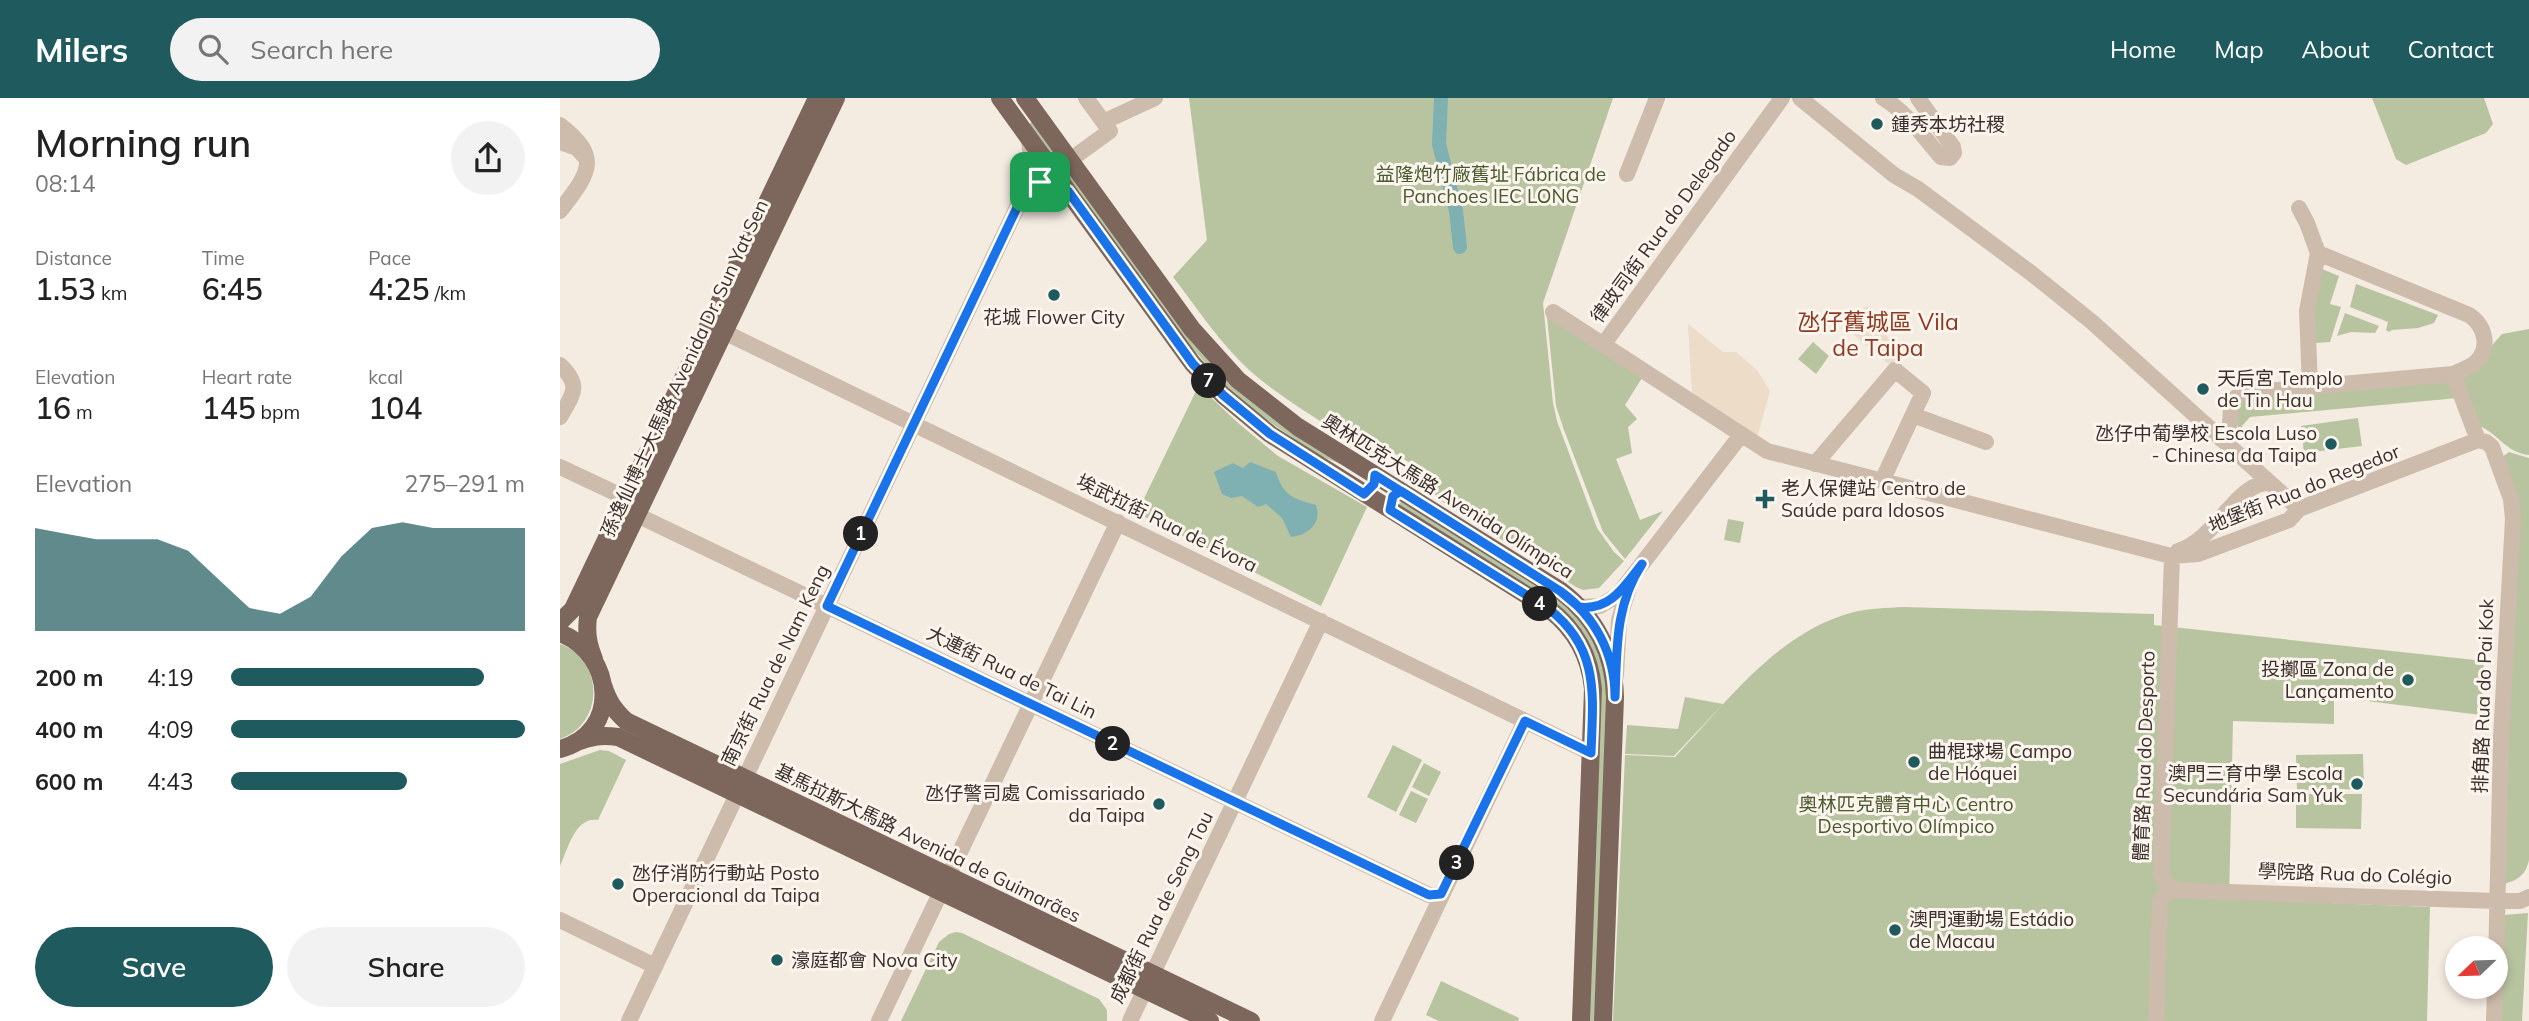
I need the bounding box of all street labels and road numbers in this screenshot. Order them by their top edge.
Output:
street label: 律政司街 Rua do Delegado [1585,125,1741,327]
street label: 孫逸仙博士大馬路 Avenida Dr. Sun Yat Sen [595,196,773,540]
street label: 奧林匹克大馬路 Avenida Olímpica [1318,408,1578,584]
street label: 地堡街 Rua do Regedor [2205,439,2403,537]
street label: 埃武拉街 Rua de Évora [1073,469,1261,577]
street label: 南京街 Rua de Nam Keng [716,560,834,770]
street label: 排角路 Rua do Pai Kok [2468,598,2498,794]
street label: 大連街 Rua de Tai Lin [923,620,1101,724]
street label: 體育路 Rua do Desporto [2128,650,2160,862]
street label: 基馬拉斯大馬路 Avenida de Guimarães [771,758,1085,928]
street label: 成都街 Rua de Seng Tou [1104,807,1218,1007]
street label: 學院路 Rua do Colégio [2257,859,2453,889]

